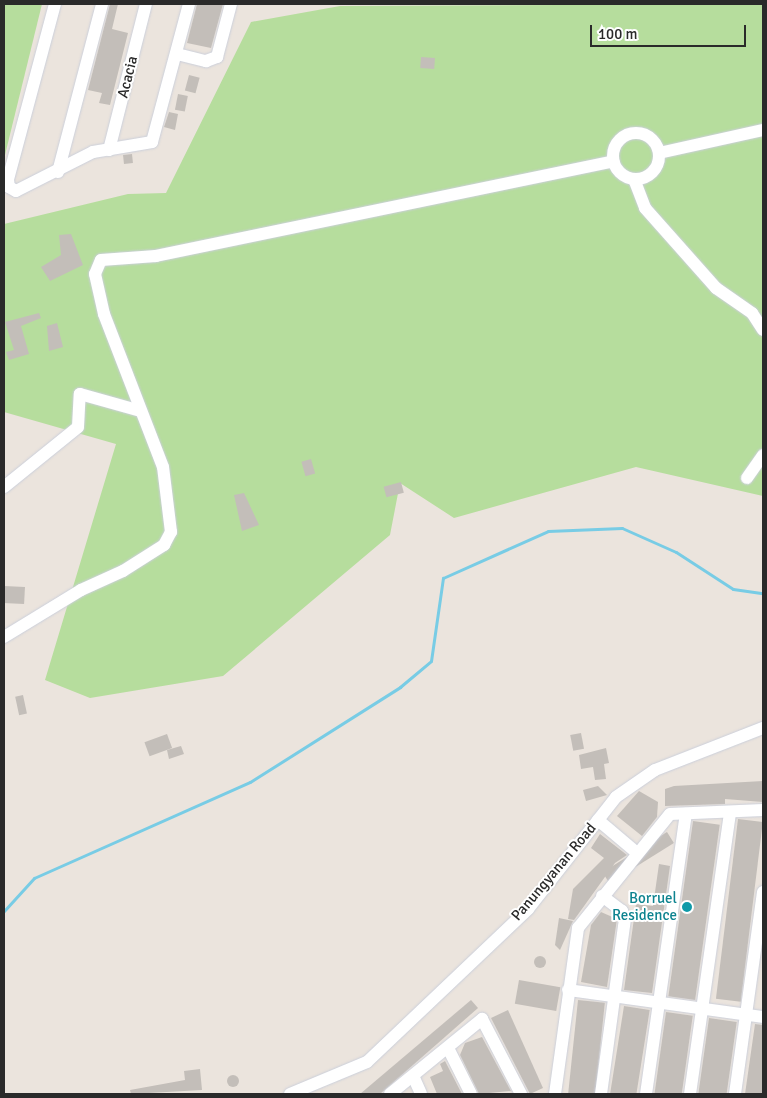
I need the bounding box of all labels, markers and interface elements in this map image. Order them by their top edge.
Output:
scale bar [592,15,748,47]
text: 100 m [598,25,638,43]
street label: Acacia [114,54,142,100]
street label: Panungyanan Road [508,819,600,925]
place label: Borruel Residence [612,889,677,924]
marker: Borruel Residence [681,901,693,913]

